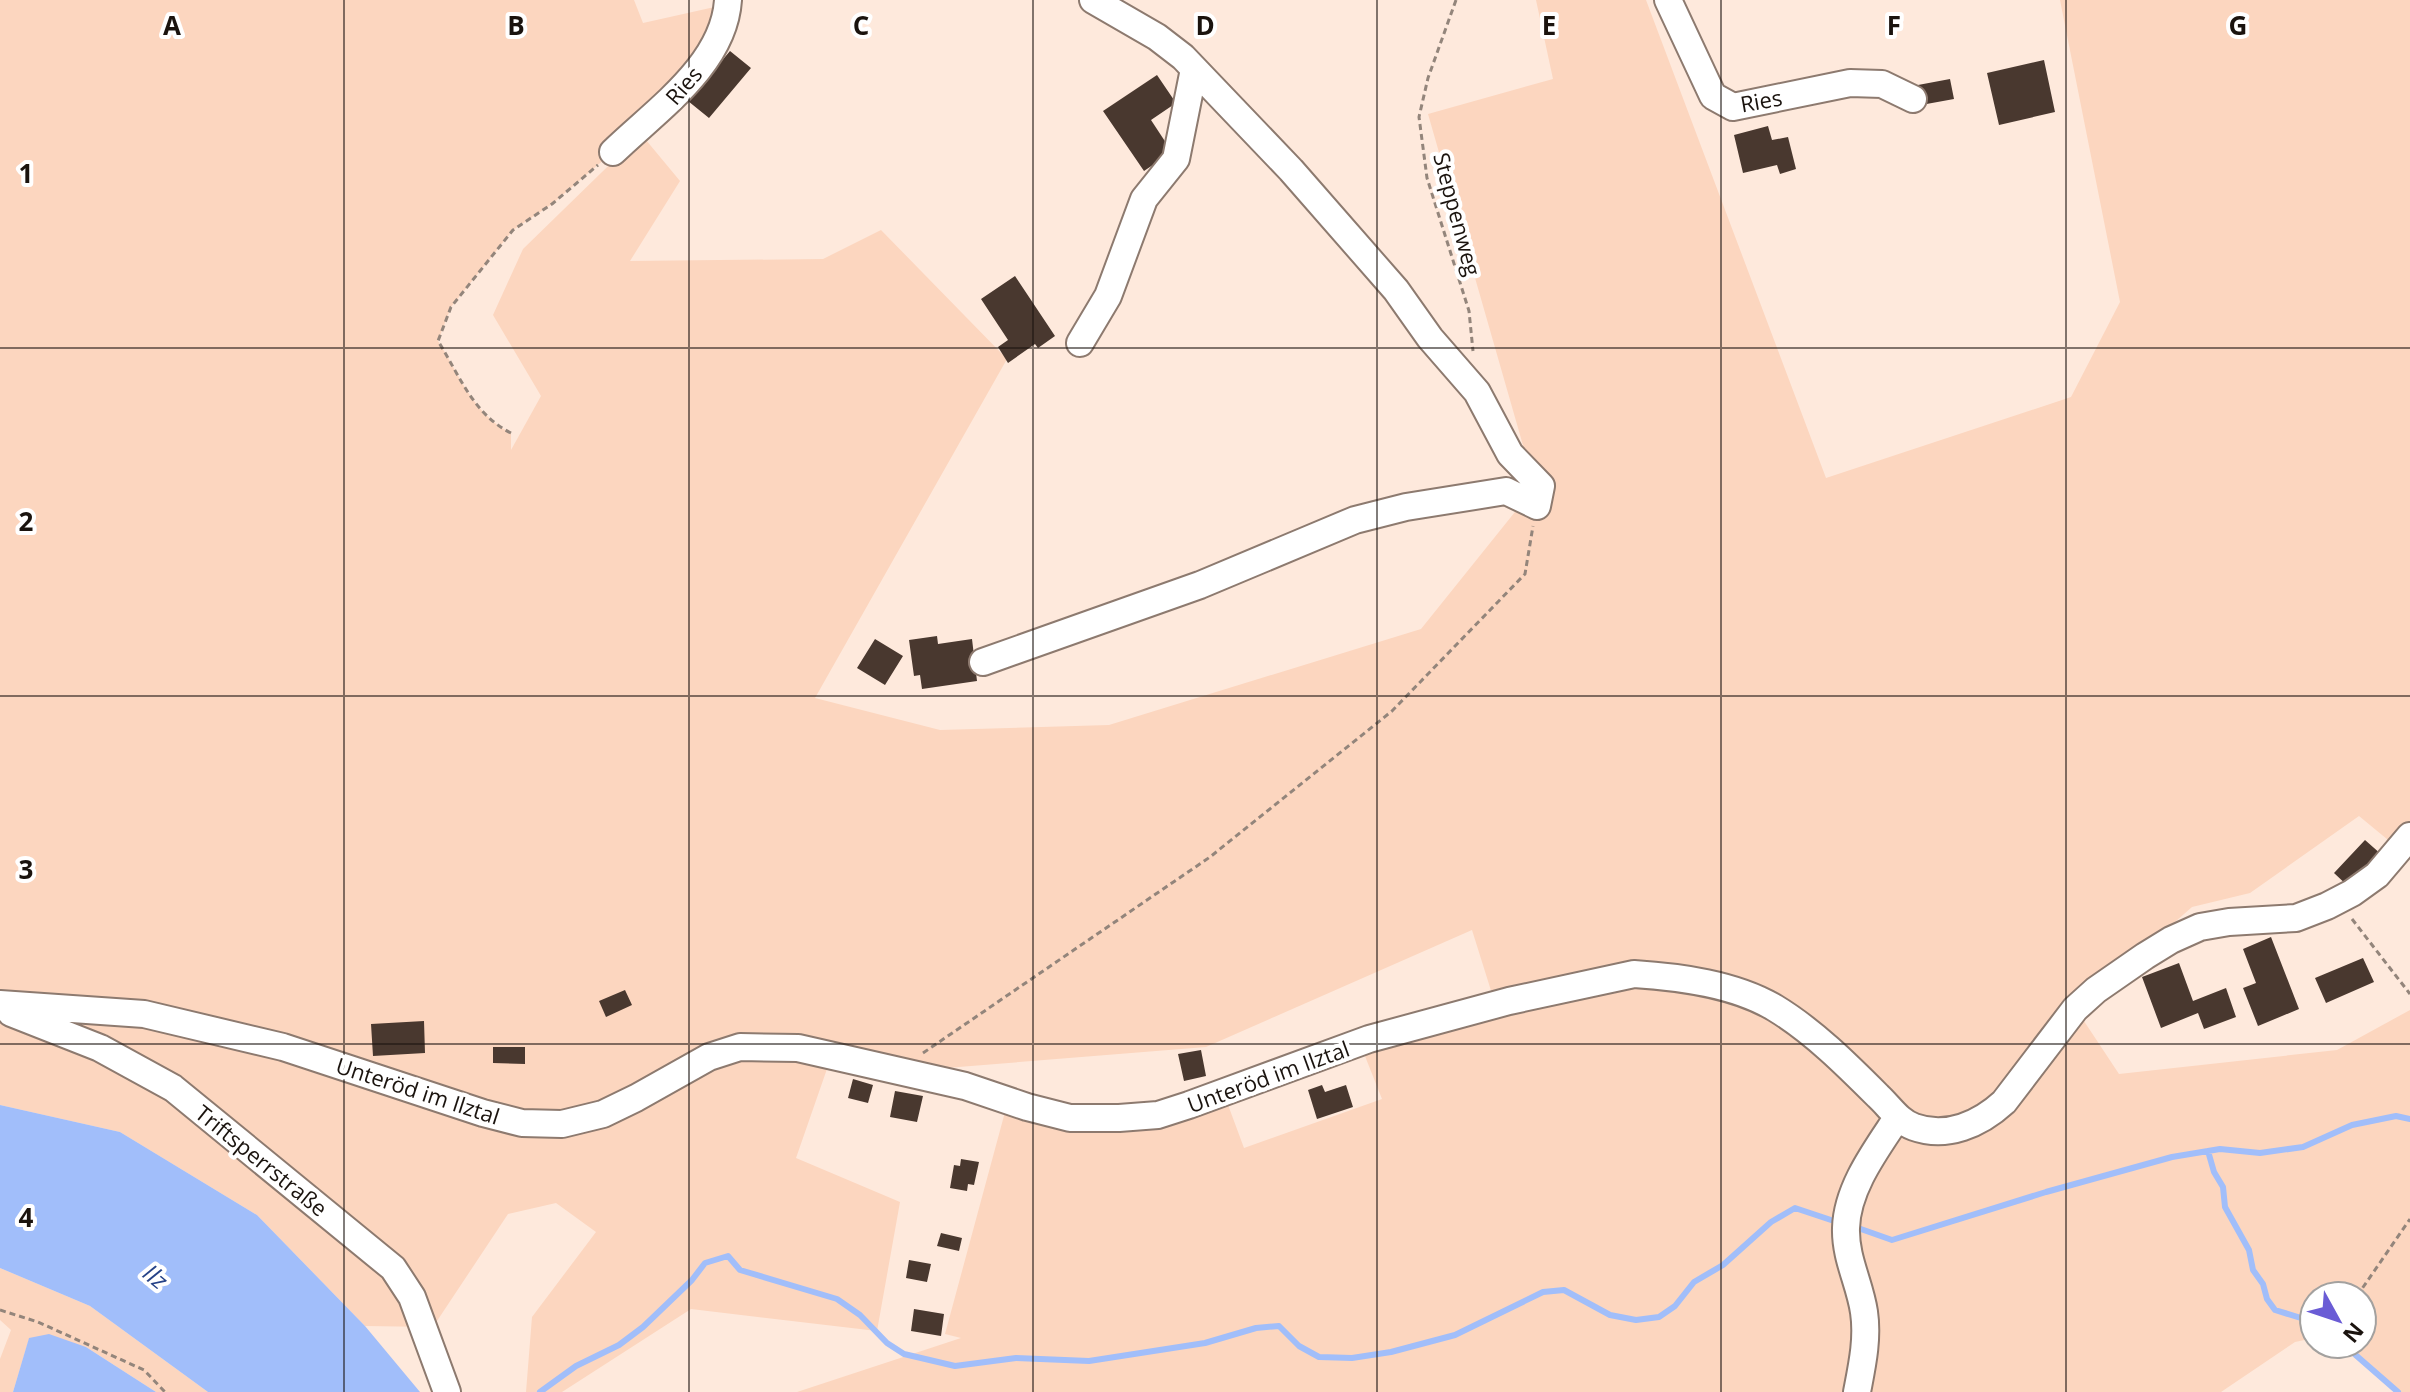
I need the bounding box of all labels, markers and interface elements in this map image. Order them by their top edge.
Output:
text: A [163,7,181,43]
text: B [507,7,525,43]
text: C [853,7,869,43]
text: D [1195,7,1215,43]
text: E [1542,7,1556,43]
text: F [1887,7,1901,43]
text: G [2229,7,2247,43]
street label: Ries [658,59,708,111]
street label: Ries [1738,82,1784,118]
street label: Steppenweg [1427,149,1489,279]
text: 1 [19,155,33,191]
text: 2 [19,503,34,539]
text: 3 [19,851,33,887]
street label: Unteröd im Ilztal [1183,1033,1353,1119]
street label: Unteröd im Ilztal [332,1049,504,1131]
street label: Triftsperrstraße [190,1097,334,1223]
text: 4 [19,1199,34,1235]
water label: Ilz [137,1256,176,1296]
north arrow [2298,1280,2378,1360]
text: N [2337,1317,2371,1350]

